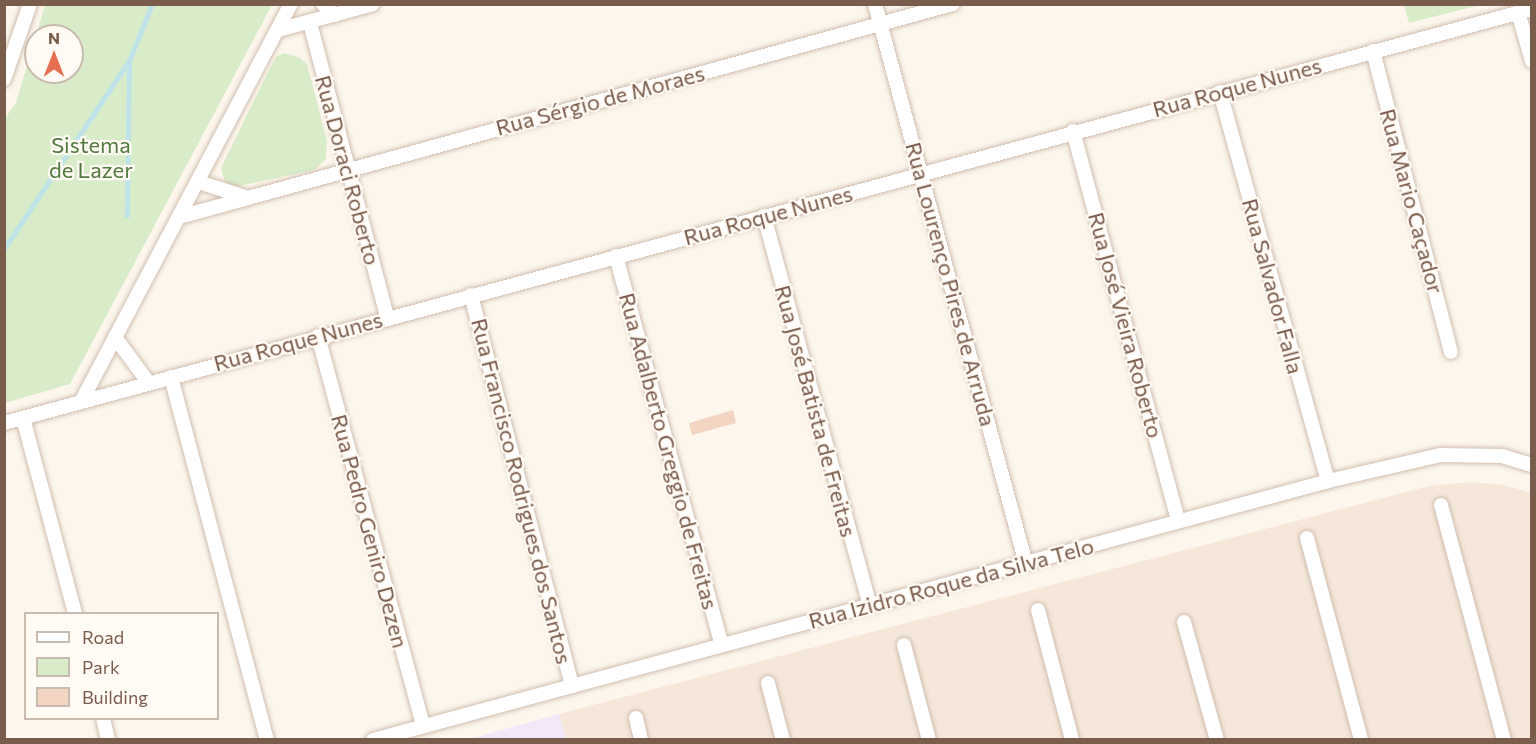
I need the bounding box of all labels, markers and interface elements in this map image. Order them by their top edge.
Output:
north arrow [24,24,84,84]
text: N [48,28,60,47]
street label: Rua Roque Nunes [1150,52,1324,122]
street label: Rua Sérgio de Moraes [493,59,707,141]
street label: Rua Doraci Roberto [310,72,386,268]
street label: Rua Mario Caçador [1375,106,1449,296]
park label: Sistema de Lazer [49,131,133,182]
street label: Rua Lourenço Pires de Arruda [900,139,1002,429]
street label: Rua Roque Nunes [681,180,855,250]
street label: Rua Salvador Falla [1237,195,1309,377]
street label: Rua José Vieira Roberto [1083,209,1169,441]
street label: Rua José Batista de Freitas [770,282,862,540]
street label: Rua Adalberto Greggio de Freitas [614,290,724,612]
street label: Rua Roque Nunes [211,306,385,376]
street label: Rua Francisco Rodrigues dos Santos [466,315,578,667]
street label: Rua Pedro Geniro Dezen [326,411,414,651]
street label: Rua Izidro Roque da Silva Telo [806,532,1096,634]
legend [24,612,219,720]
text: Road [82,626,124,648]
text: Park [82,656,120,678]
text: Building [82,686,148,708]

